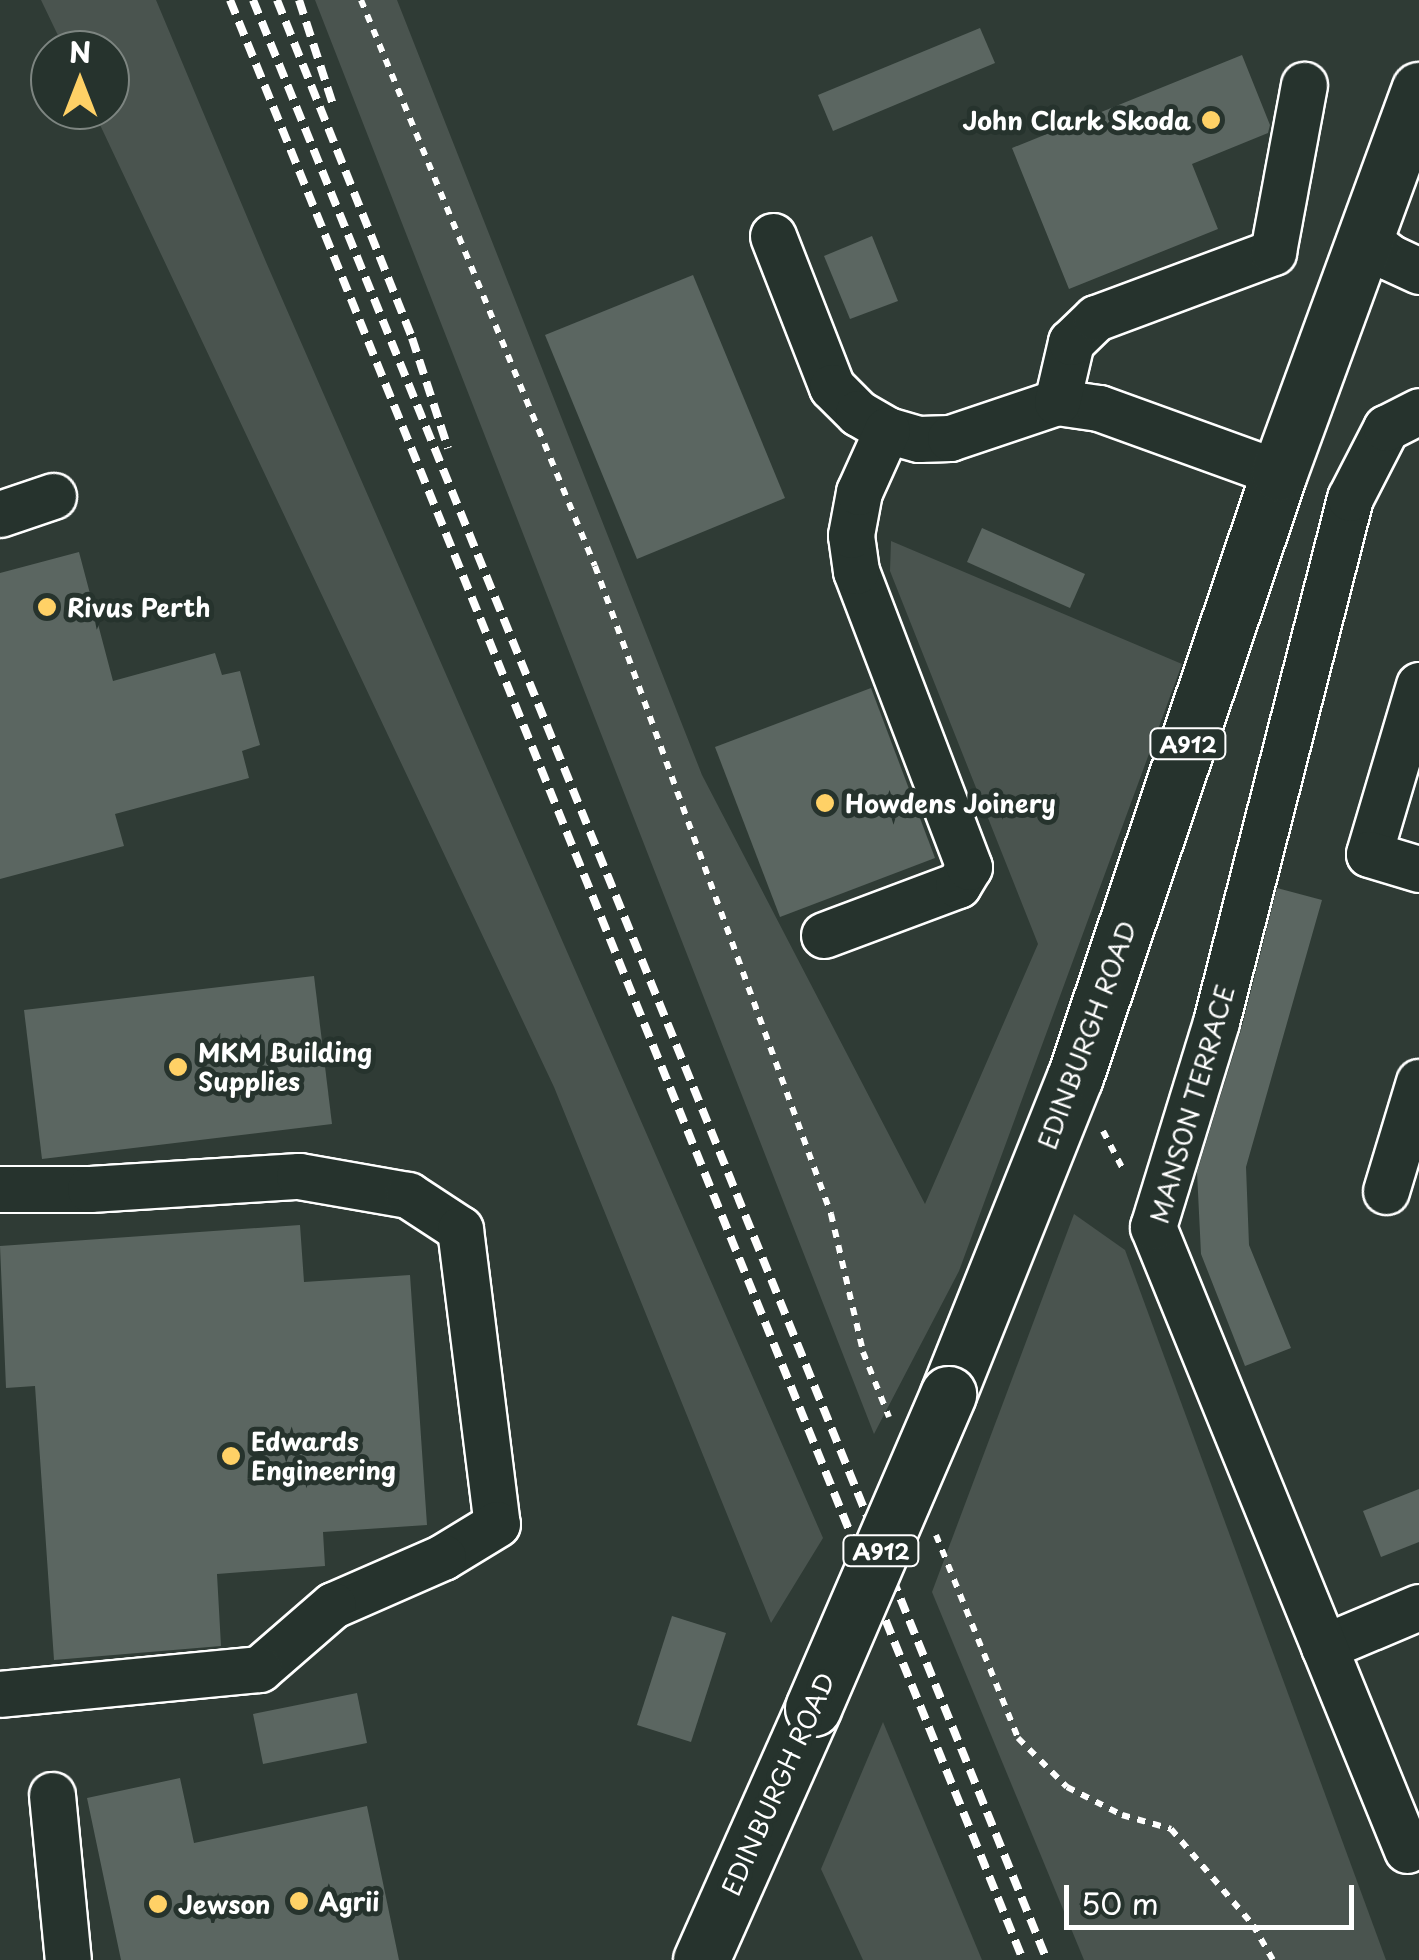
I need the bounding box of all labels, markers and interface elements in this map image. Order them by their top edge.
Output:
north arrow [30,30,130,130]
text: N [69,30,91,73]
place label: John Clark Skoda [962,105,1191,135]
marker: John Clark Skoda [1200,109,1222,131]
place label: Rivus Perth [67,592,211,622]
marker: Rivus Perth [36,596,58,618]
road number: A912 [1148,727,1228,761]
place label: Howdens Joinery [845,788,1056,818]
marker: Howdens Joinery [814,792,836,814]
street label: EDINBURGH ROAD [1031,916,1143,1154]
street label: MANSON TERRACE [1144,981,1240,1227]
place label: MKM Building Supplies [198,1038,374,1097]
marker: MKM Building Supplies [167,1056,189,1078]
place label: Edwards Engineering [251,1427,396,1486]
marker: Edwards Engineering [220,1445,242,1467]
road number: A912 [841,1534,921,1568]
street label: EDINBURGH ROAD [715,1667,841,1901]
scale bar [1069,1865,1359,1927]
text: 50 m [1081,1880,1159,1925]
place label: Agrii [319,1886,380,1916]
place label: Jewson [178,1889,271,1919]
marker: Agrii [288,1890,310,1912]
marker: Jewson [147,1893,169,1915]

